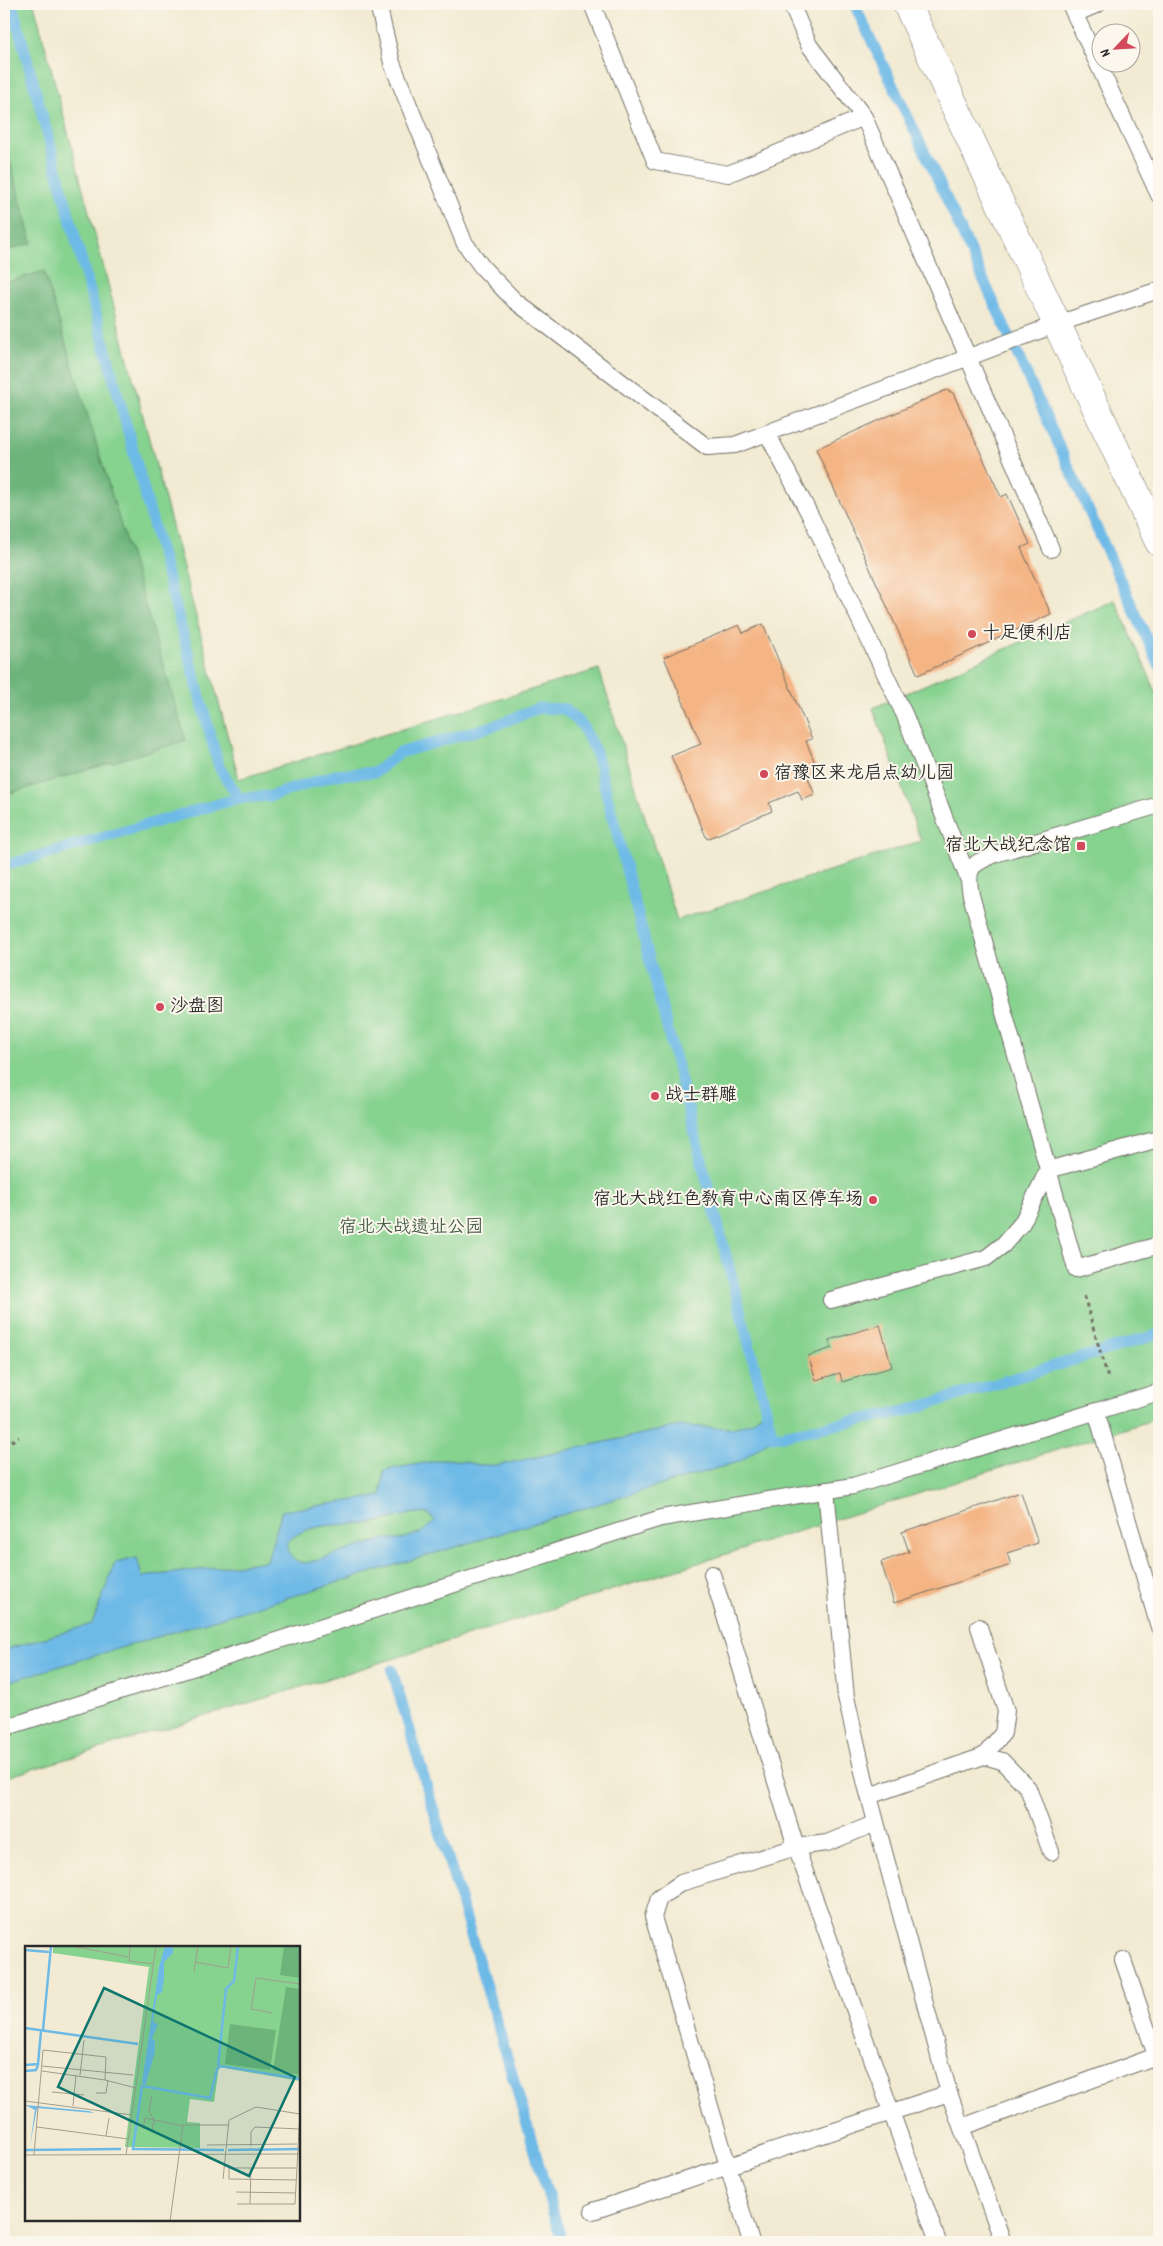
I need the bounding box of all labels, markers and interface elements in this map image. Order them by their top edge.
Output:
north arrow [1090,22,1140,72]
text: N [1095,45,1117,60]
place label: 十足便利店 [982,622,1072,647]
marker: 十足便利店 [966,628,978,640]
place label: 宿豫区来龙启点幼儿园 [774,762,954,787]
marker: 宿豫区来龙启点幼儿园 [758,768,770,780]
place label: 宿北大战纪念馆 [945,834,1071,859]
marker: 宿北大战纪念馆 [1075,840,1087,852]
place label: 沙盘图 [170,995,224,1020]
marker: 沙盘图 [154,1001,166,1013]
place label: 战士群雕 [665,1084,737,1109]
marker: 战士群雕 [649,1090,661,1102]
place label: 宿北大战红色教育中心南区停车场 [593,1188,863,1213]
marker: 宿北大战红色教育中心南区停车场 [867,1194,879,1206]
park label: 宿北大战遗址公园 [339,1216,483,1241]
inset map [25,1946,300,2221]

